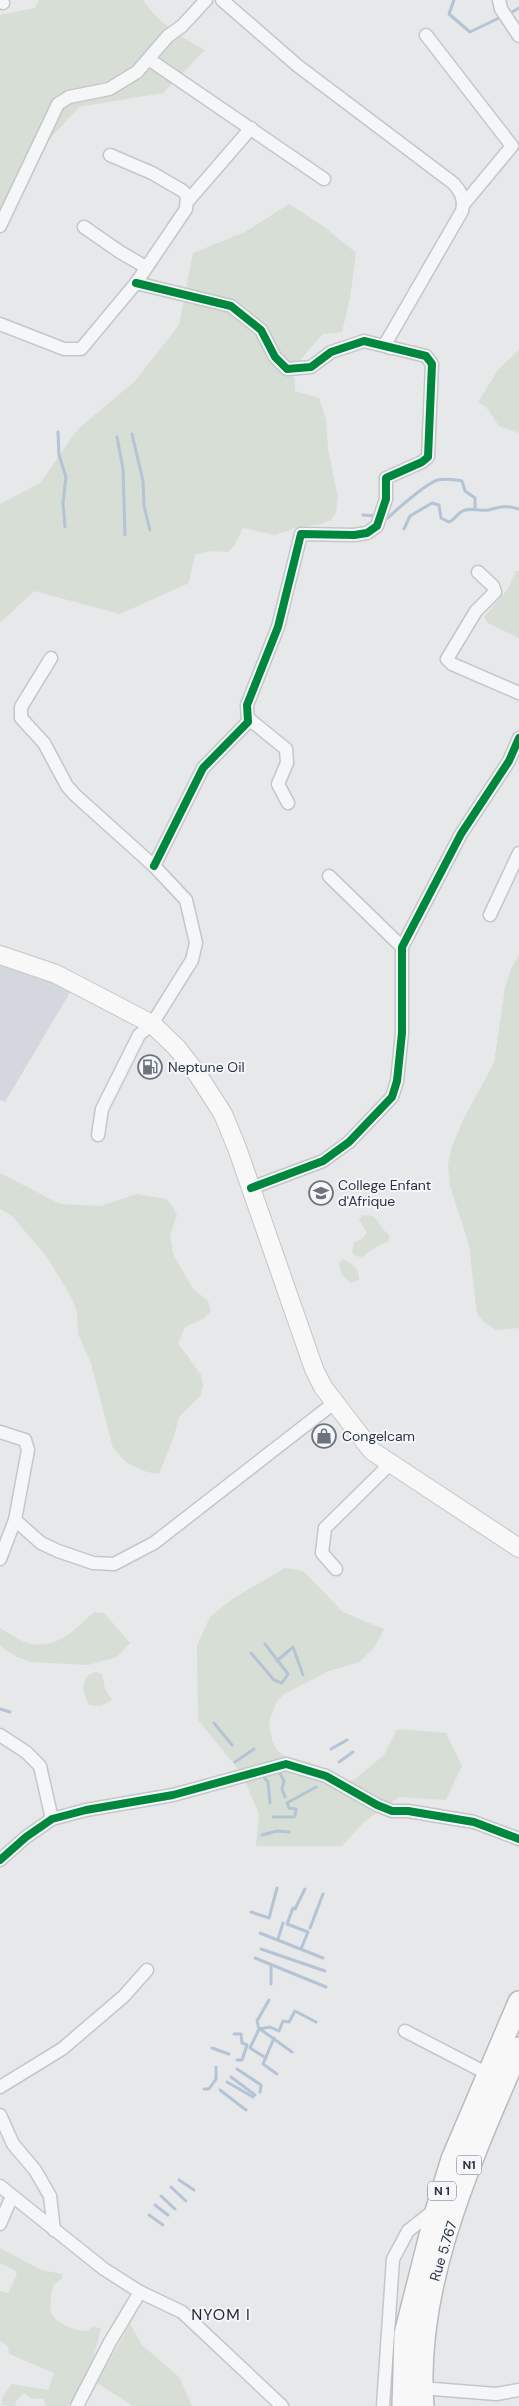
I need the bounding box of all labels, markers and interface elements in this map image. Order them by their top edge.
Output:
fuel station icon: Neptune Oil [137,1054,163,1080]
place label: Neptune Oil [168,1058,245,1076]
place label: College Enfant d'Afrique [338,1176,431,1210]
school or university icon: College Enfant d'Afrique [308,1180,334,1206]
shop icon: Congelcam [311,1423,337,1449]
place label: Congelcam [342,1427,415,1445]
road number: N1 [456,2156,482,2174]
road number: N 1 [428,2182,456,2200]
street label: Rue 5.767 [425,2219,461,2283]
district label: NYOM I [191,2304,251,2325]

